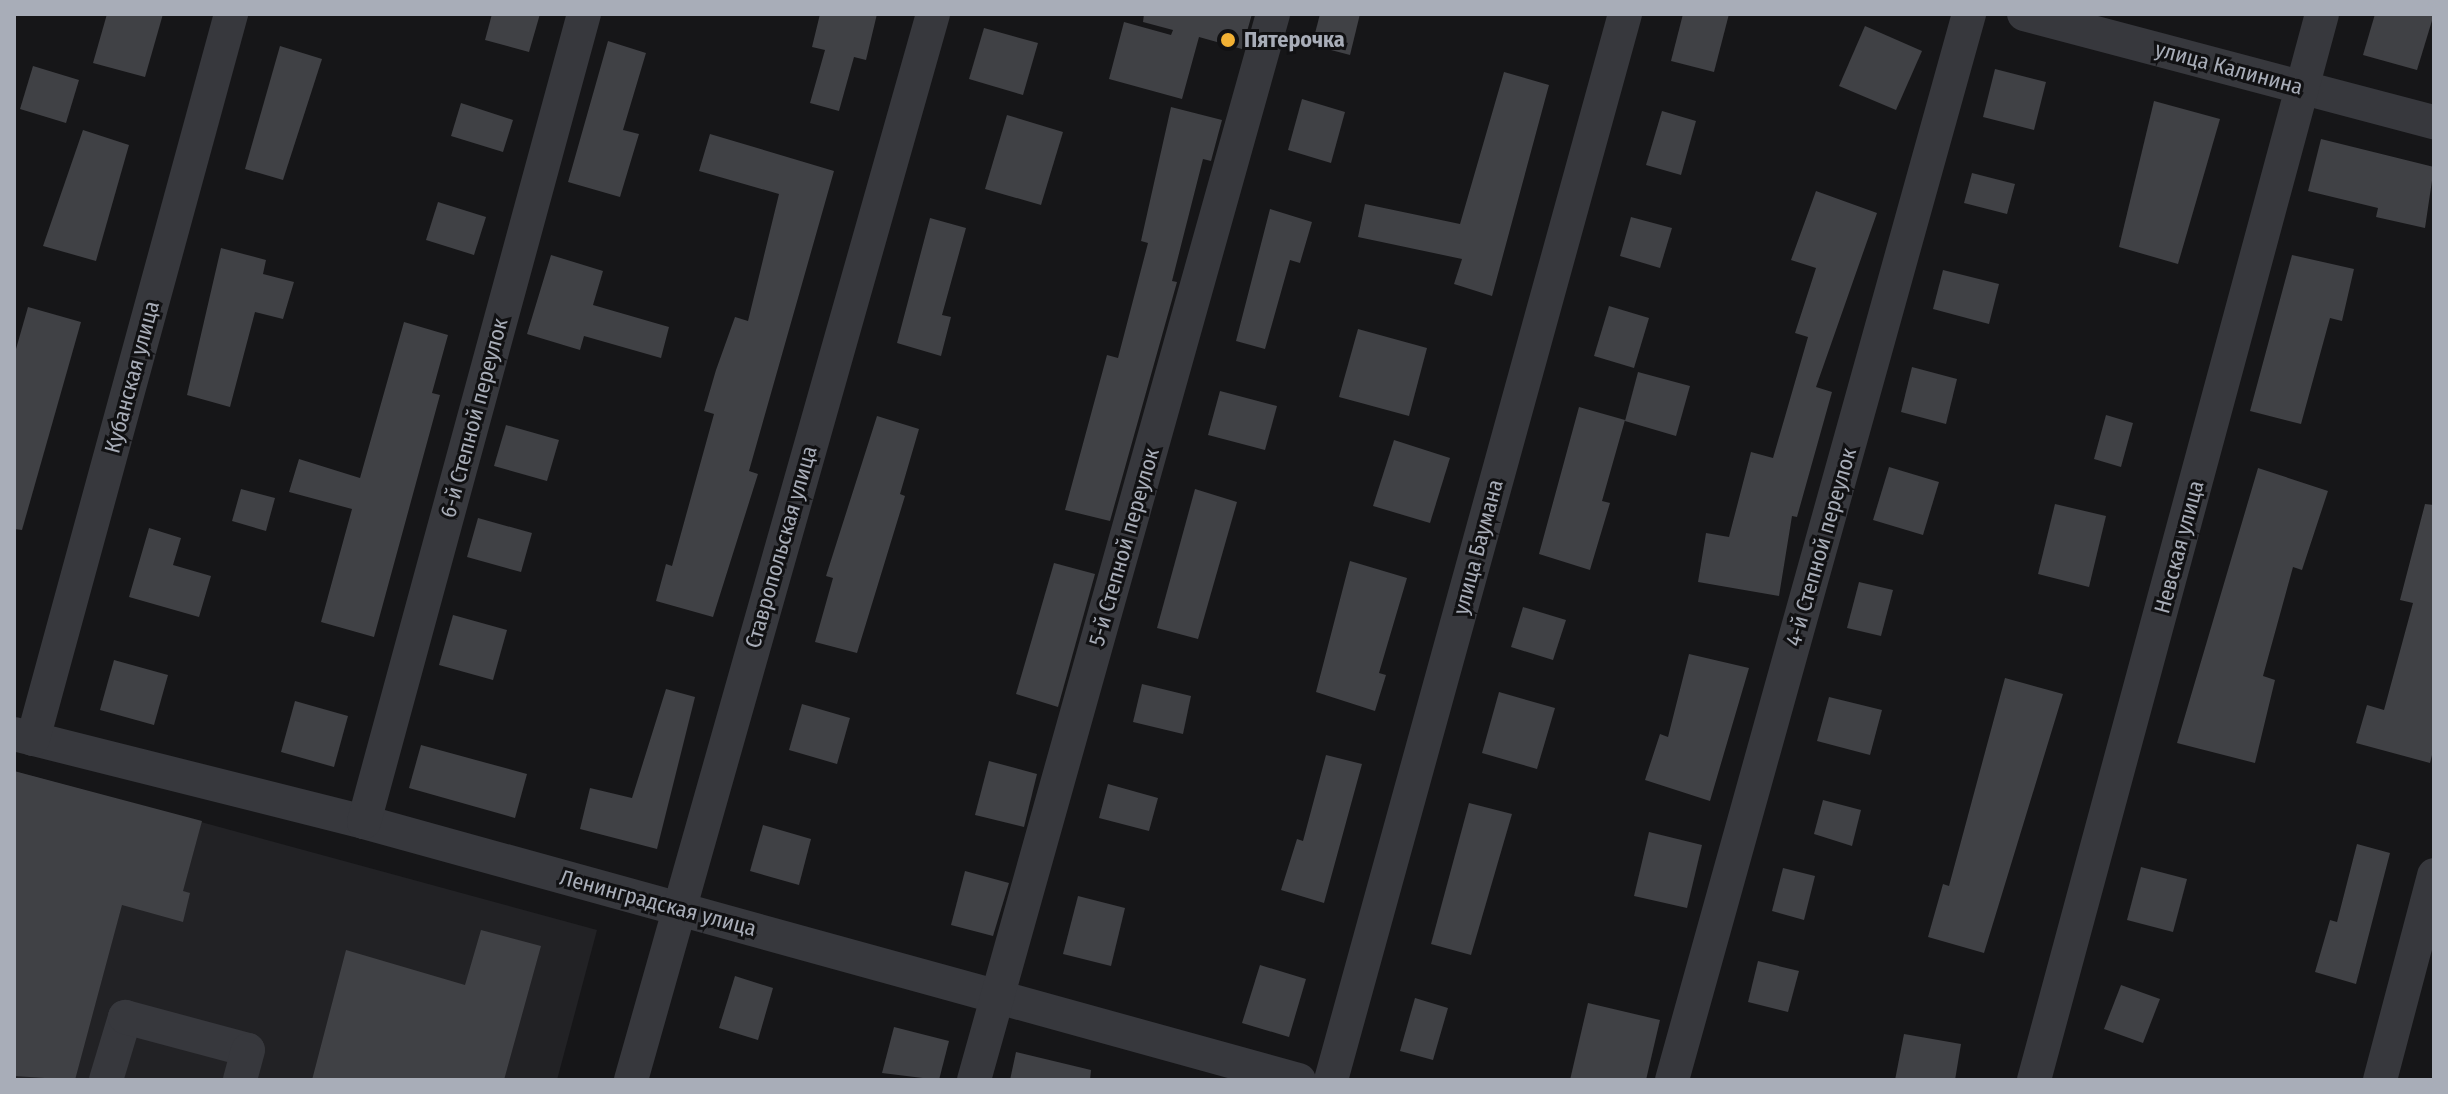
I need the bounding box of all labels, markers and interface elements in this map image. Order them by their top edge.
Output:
place label: Пятерочка [1244,27,1345,53]
marker: Пятерочка [1219,31,1237,49]
street label: улица Калинина [2152,36,2306,100]
street label: Кубанская улица [99,298,165,456]
street label: 6-й Степной переулок [435,316,513,520]
street label: Ставропольская улица [739,443,823,651]
street label: 5-й Степной переулок [1083,445,1165,649]
street label: 4-й Степной переулок [1780,445,1862,649]
street label: улица Баумана [1447,477,1509,617]
street label: Невская улица [2149,478,2209,616]
street label: Ленинградская улица [557,864,759,942]

